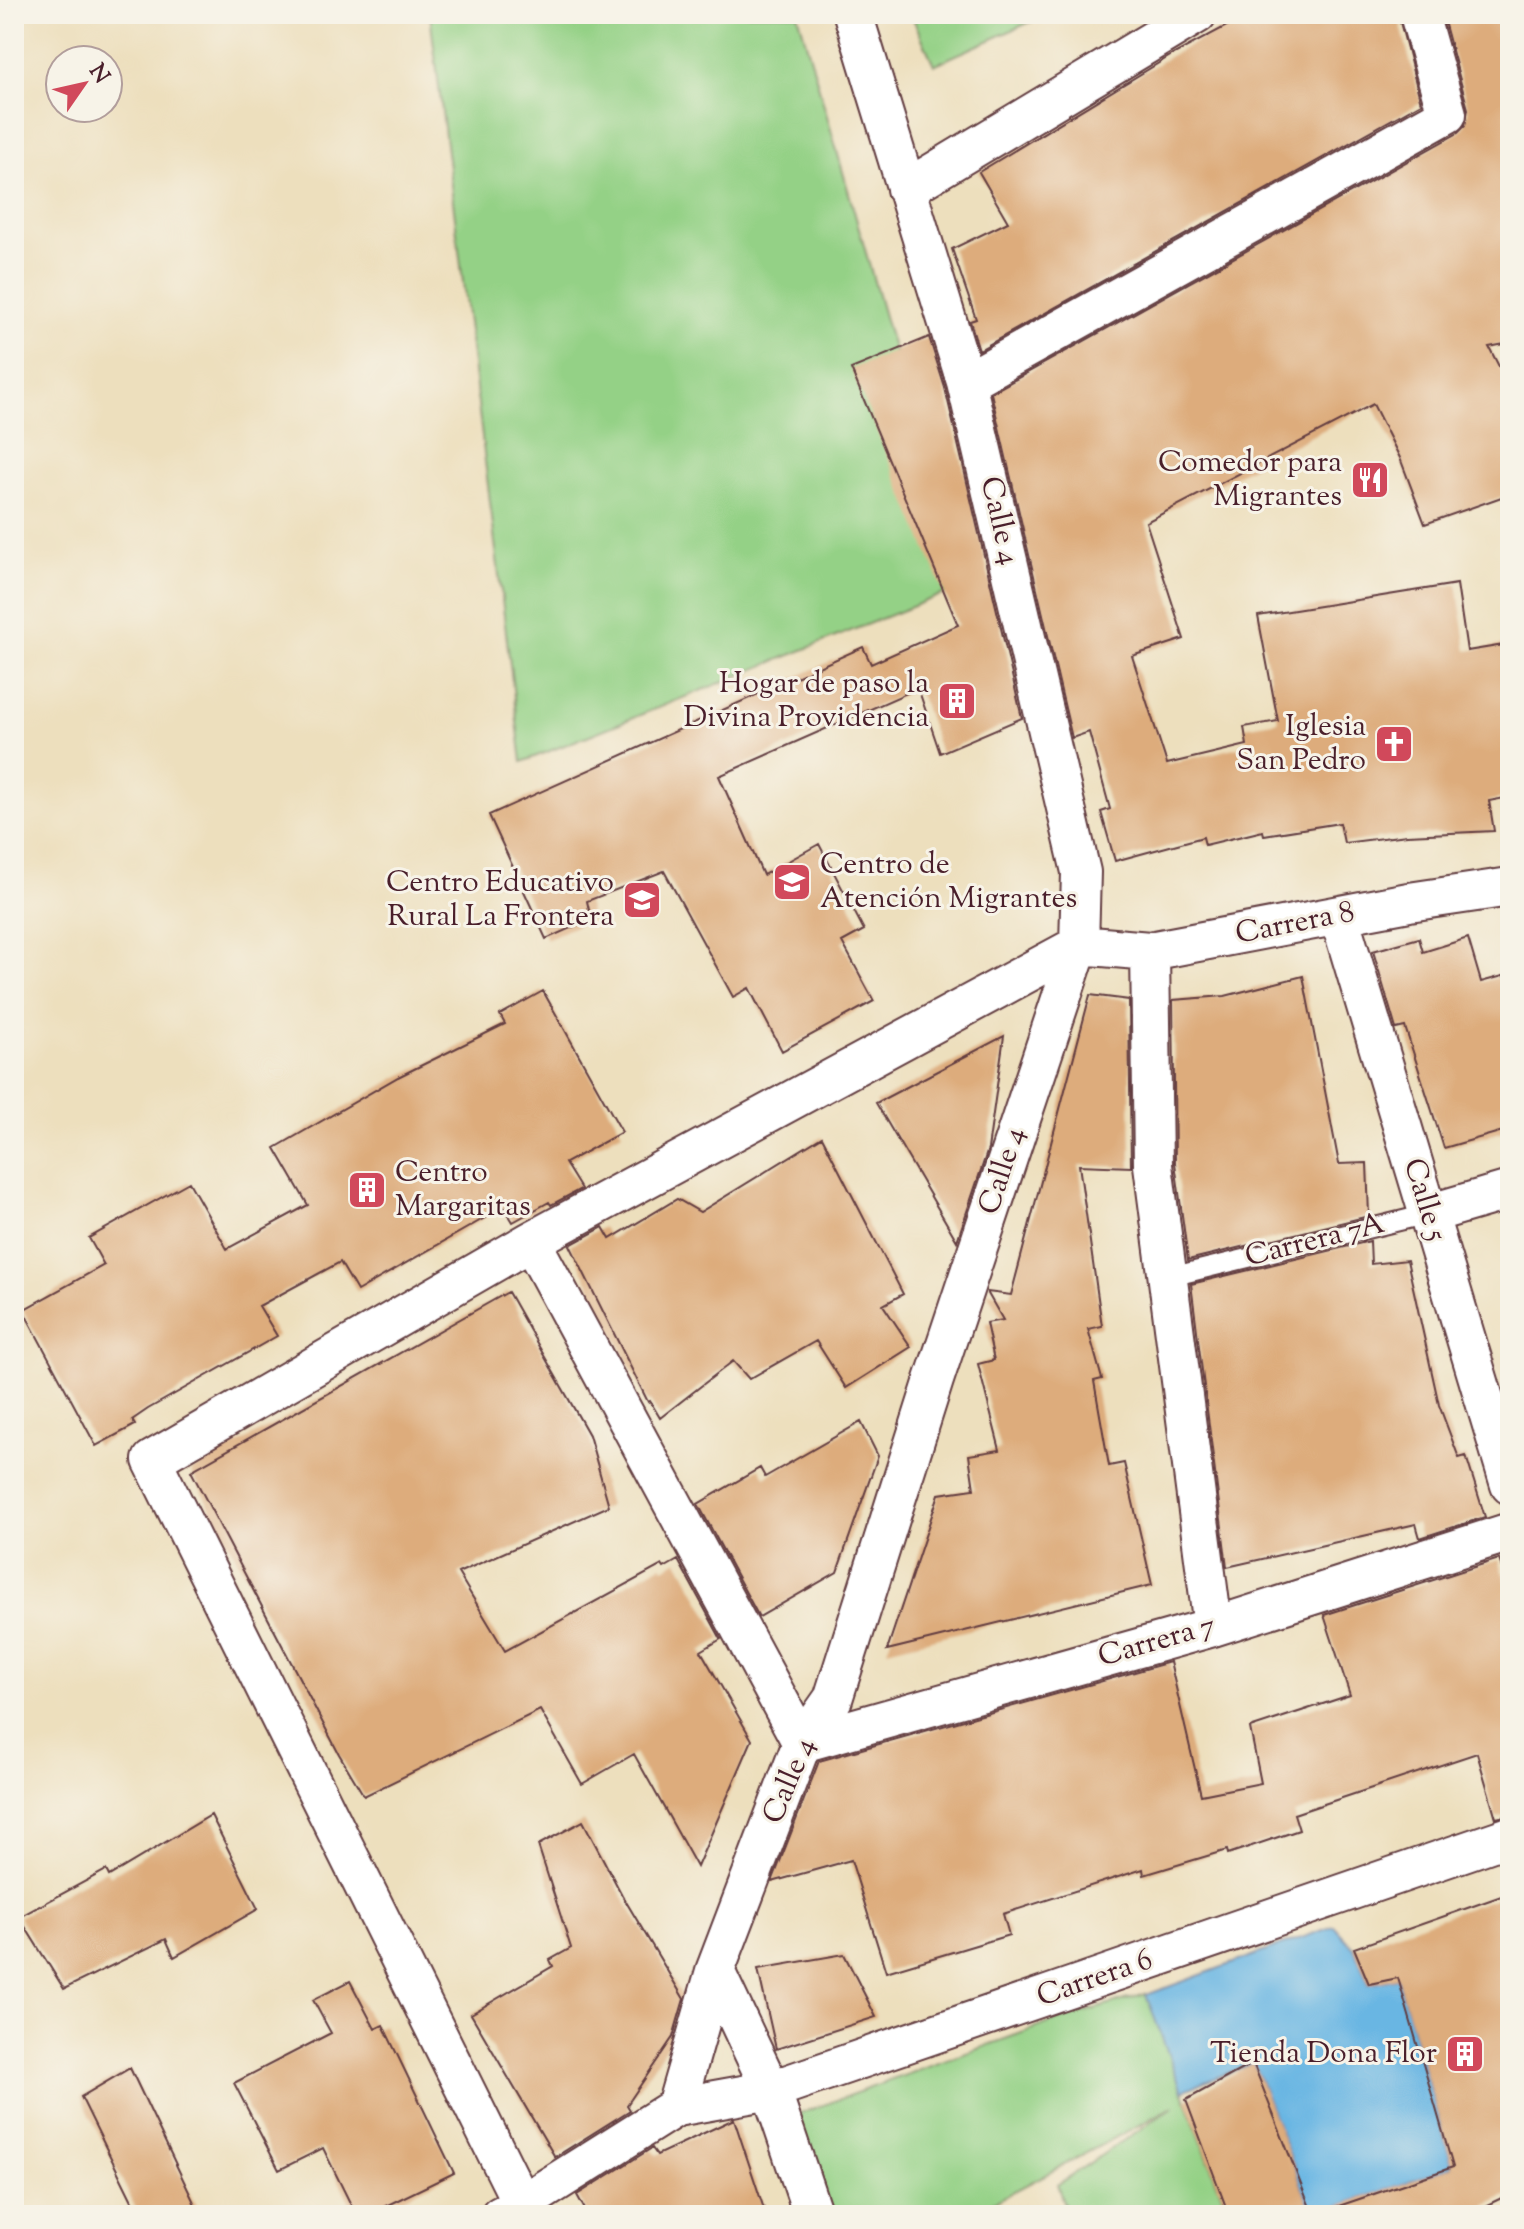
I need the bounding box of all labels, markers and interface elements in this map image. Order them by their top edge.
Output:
north arrow [44,44,124,124]
text: N [80,58,117,91]
place label: Comedor para Migrantes [1158,442,1342,519]
restaurant icon: Comedor para Migrantes [1349,459,1391,501]
street label: Calle 4 [968,473,1030,569]
place label: Hogar de paso la Divina Providencia [683,663,929,740]
building icon: Hogar de paso la Divina Providencia [936,680,978,722]
place label: Iglesia San Pedro [1236,706,1366,783]
church icon: Iglesia San Pedro [1373,723,1415,765]
place label: Centro de Atención Migrantes [820,844,1077,921]
school or university icon: Centro de Atención Migrantes [771,861,813,903]
place label: Centro Educativo Rural La Frontera [386,862,614,939]
school or university icon: Centro Educativo Rural La Frontera [621,879,663,921]
street label: Carrera 8 [1232,891,1358,957]
street label: Calle 4 [969,1122,1037,1220]
place label: Centro Margaritas [395,1152,531,1229]
street label: Calle 5 [1391,1153,1457,1247]
building icon: Centro Margaritas [346,1169,388,1211]
street label: Carrera 7A [1241,1203,1389,1279]
street label: Carrera 7 [1093,1605,1221,1679]
street label: Calle 4 [753,1731,827,1831]
street label: Carrera 6 [1031,1939,1159,2019]
place label: Tienda Dona Flor [1210,2033,1437,2076]
building icon: Tienda Dona Flor [1444,2033,1486,2075]

